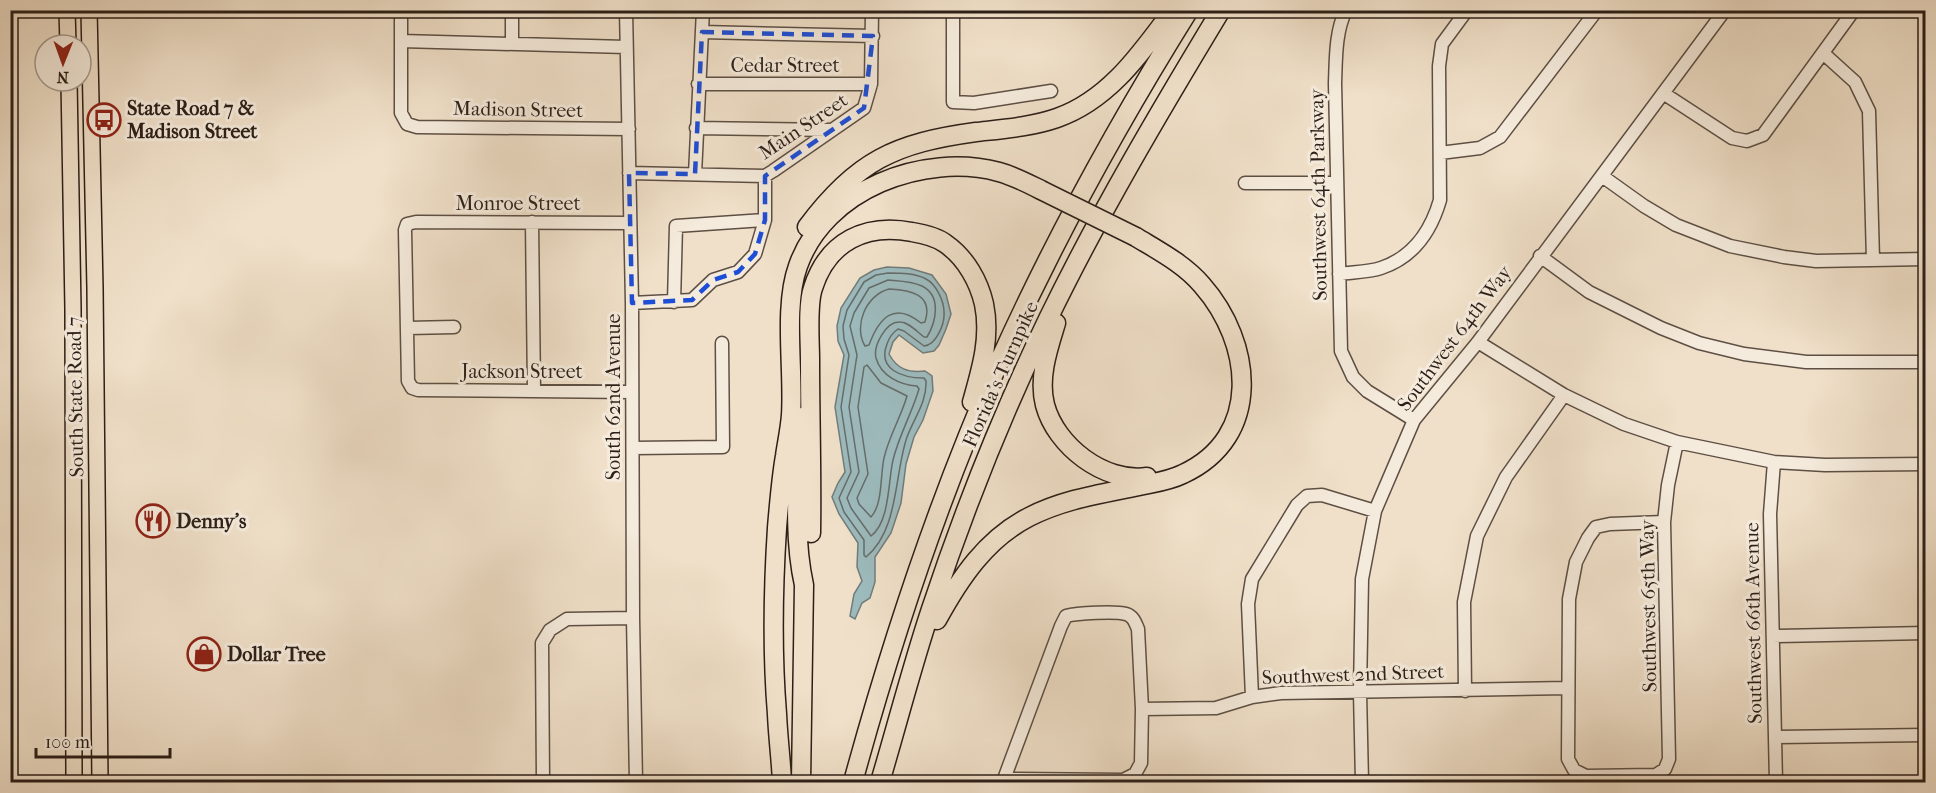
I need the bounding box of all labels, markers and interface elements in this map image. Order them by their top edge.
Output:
north arrow [33,33,93,93]
street label: Cedar Street [730,54,840,77]
text: N [56,68,69,87]
street label: Southwest 64th Parkway [1305,87,1332,301]
street label: Main Street [755,88,852,165]
place label: State Road 7 & Madison Street [126,97,258,143]
street label: Madison Street [453,97,583,122]
bus stop icon: State Road 7 & Madison Street [86,102,122,138]
street label: Monroe Street [455,192,581,215]
street label: Southwest 64th Way [1392,260,1517,415]
street label: Florida's Turnpike [958,298,1043,451]
street label: South 62nd Avenue [602,314,625,480]
street label: South State Road 7 [63,316,88,478]
street label: Jackson Street [459,360,583,383]
restaurant icon: Denny's [135,503,171,539]
place label: Denny's [176,510,247,533]
street label: Southwest 65th Way [1635,518,1662,693]
street label: Southwest 66th Avenue [1740,522,1767,724]
shop icon: Dollar Tree [186,636,222,672]
place label: Dollar Tree [227,643,326,666]
street label: Southwest 2nd Street [1261,660,1445,689]
scale bar [36,721,170,759]
text: 100 m [45,732,90,753]

